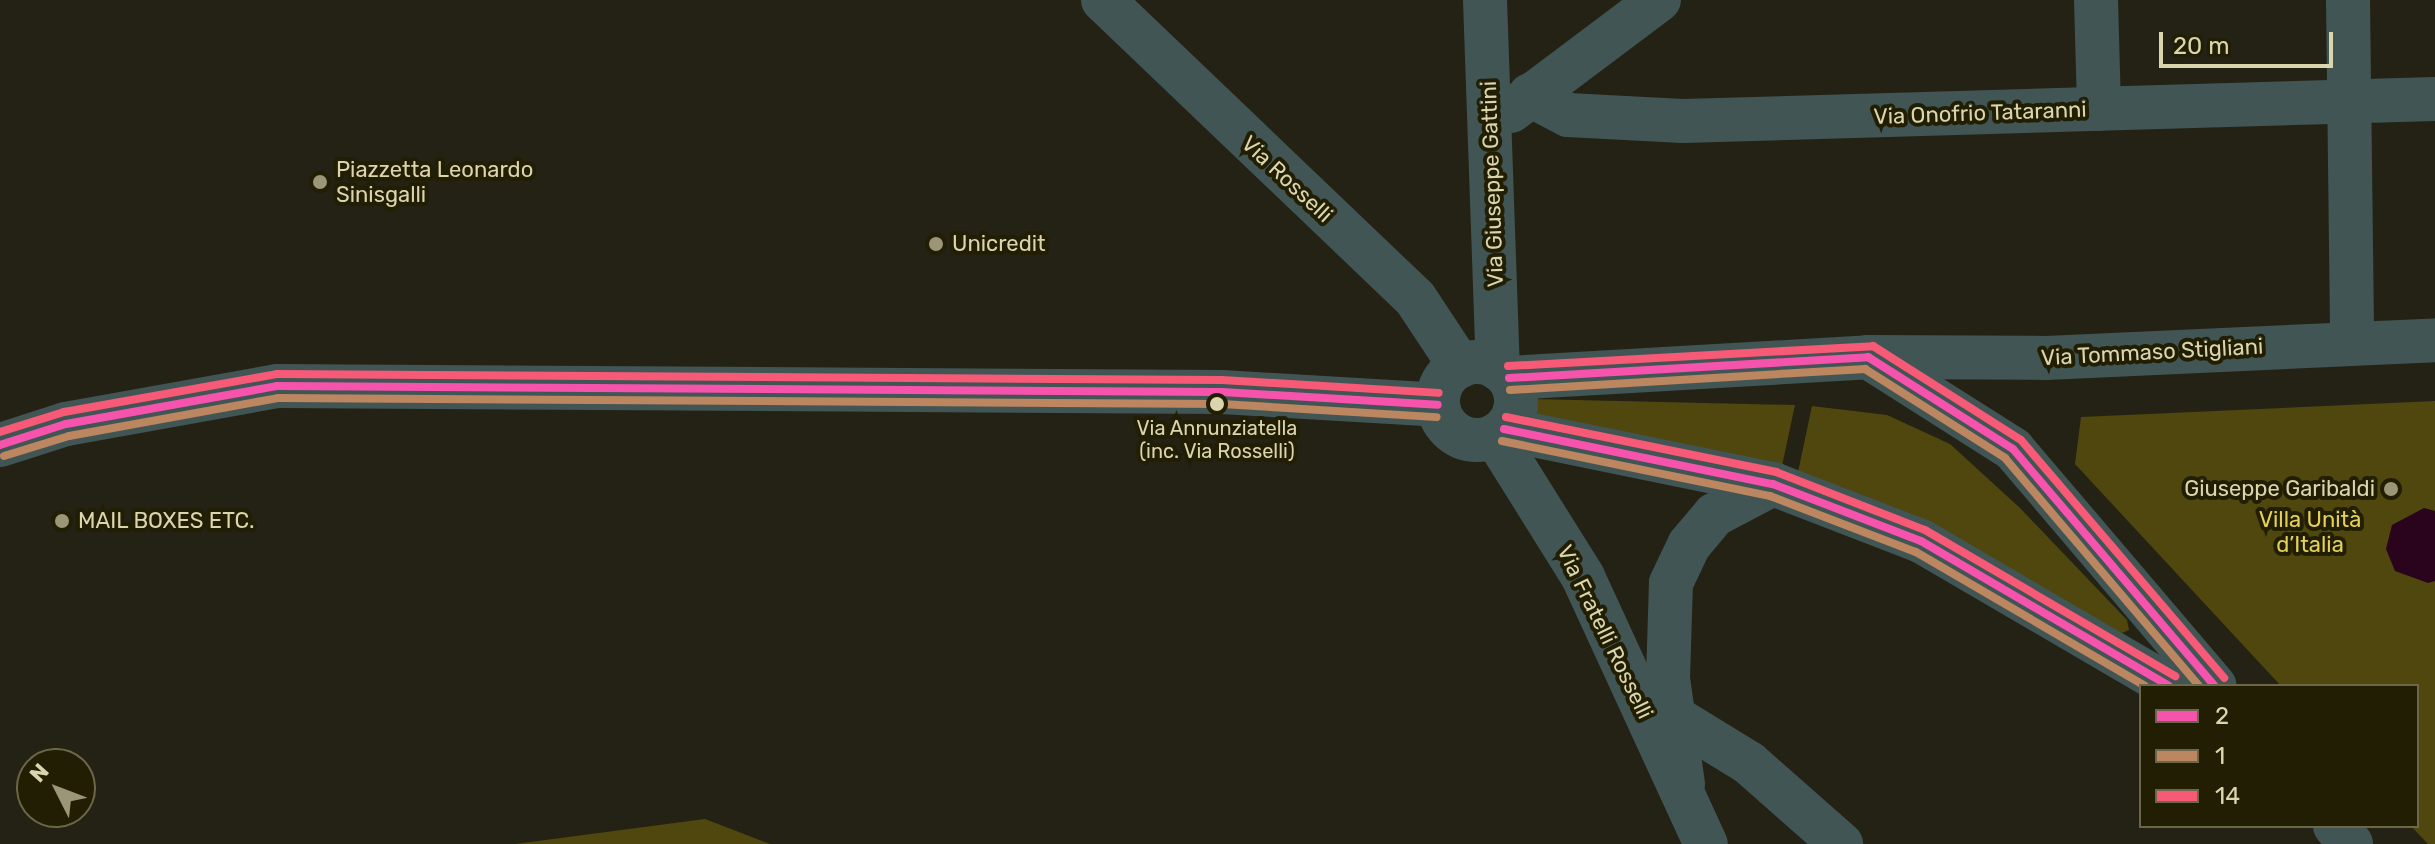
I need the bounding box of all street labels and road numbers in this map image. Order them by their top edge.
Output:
street label: Via Giuseppe Gattini [1475,80,1509,288]
street label: Via Onofrio Tataranni [1873,96,2087,130]
street label: Via Rosselli [1236,130,1338,228]
street label: Via Tommaso Stigliani [2040,333,2264,371]
street label: Via Fratelli Rosselli [1551,541,1659,723]

